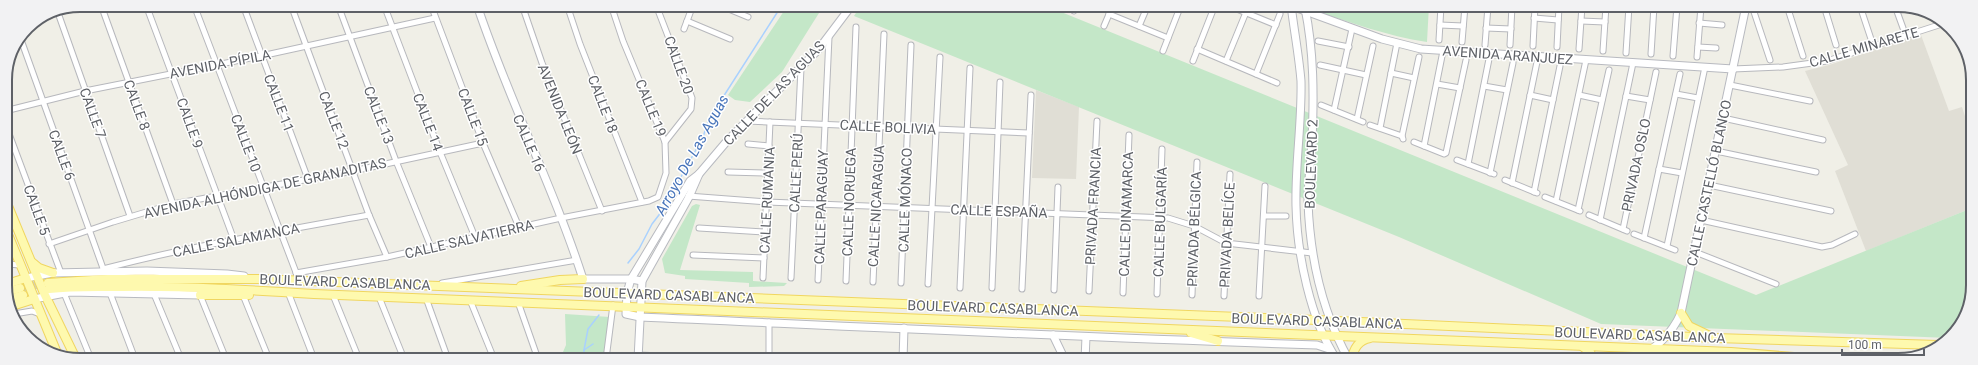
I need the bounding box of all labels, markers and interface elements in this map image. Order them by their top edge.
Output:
street label: CALLE MINARETE [1807,24,1921,70]
street label: CALLE 20 [661,34,697,96]
street label: CALLE DE LAS AGUAS [720,37,828,149]
street label: AVENIDA ARANJUEZ [1442,42,1574,68]
street label: AVENIDA PÍPILA [168,45,272,82]
street label: AVENIDA LEÓN [535,61,586,156]
street label: CALLE 11 [261,72,297,134]
street label: CALLE 18 [585,73,621,135]
street label: CALLE 19 [632,77,670,139]
street label: CALLE 8 [120,78,154,133]
street label: CALLE 13 [361,84,397,146]
street label: CALLE 7 [76,86,110,141]
street label: CALLE 15 [455,86,491,148]
street label: CALLE 12 [316,89,352,151]
street label: CALLE 14 [410,91,446,153]
water label: Arroyo De Las Aguas [651,92,733,219]
street label: CALLE 9 [173,96,207,150]
street label: CALLE CASTELLÓ BLANCO [1683,98,1734,268]
street label: CALLE 10 [228,112,264,174]
street label: CALLE 16 [510,112,548,174]
street label: CALLE BOLIVIA [839,116,937,138]
street label: PRIVADA OSLO [1618,117,1654,213]
street label: BOULEVARD 2 [1301,119,1321,209]
street label: CALLE 6 [45,128,79,183]
street label: CALLE PERÚ [785,133,806,213]
street label: CALLE NICARAGUA [865,145,887,267]
street label: CALLE RUMANIA [756,146,778,254]
street label: CALLE NORUEGA [839,147,859,257]
street label: CALLE MÓNACO [894,147,915,253]
street label: PRIVADA FRANCIA [1082,147,1104,265]
street label: CALLE PARAGUAY [811,149,831,265]
street label: CALLE DINAMARCA [1116,151,1136,277]
street label: AVENIDA ALHÓNDIGA DE GRANADITAS [142,153,388,222]
street label: CALLE BULGARÍA [1149,167,1170,277]
street label: PRIVADA BÉLGICA [1183,171,1204,287]
street label: PRIVADA BELÍCE [1215,182,1238,288]
street label: CALLE 5 [20,183,54,238]
street label: CALLE ESPAÑA [950,200,1048,221]
street label: CALLE SALVATIERRA [403,216,535,262]
street label: CALLE SALAMANCA [171,220,301,260]
street label: BOULEVARD CASABLANCA [259,271,431,293]
street label: BOULEVARD CASABLANCA [583,284,755,306]
street label: BOULEVARD CASABLANCA [907,297,1079,319]
street label: BOULEVARD CASABLANCA [1231,310,1403,332]
street label: BOULEVARD CASABLANCA [1554,324,1726,346]
scale bar [1842,331,1924,357]
text: 100 m [1848,338,1882,352]

